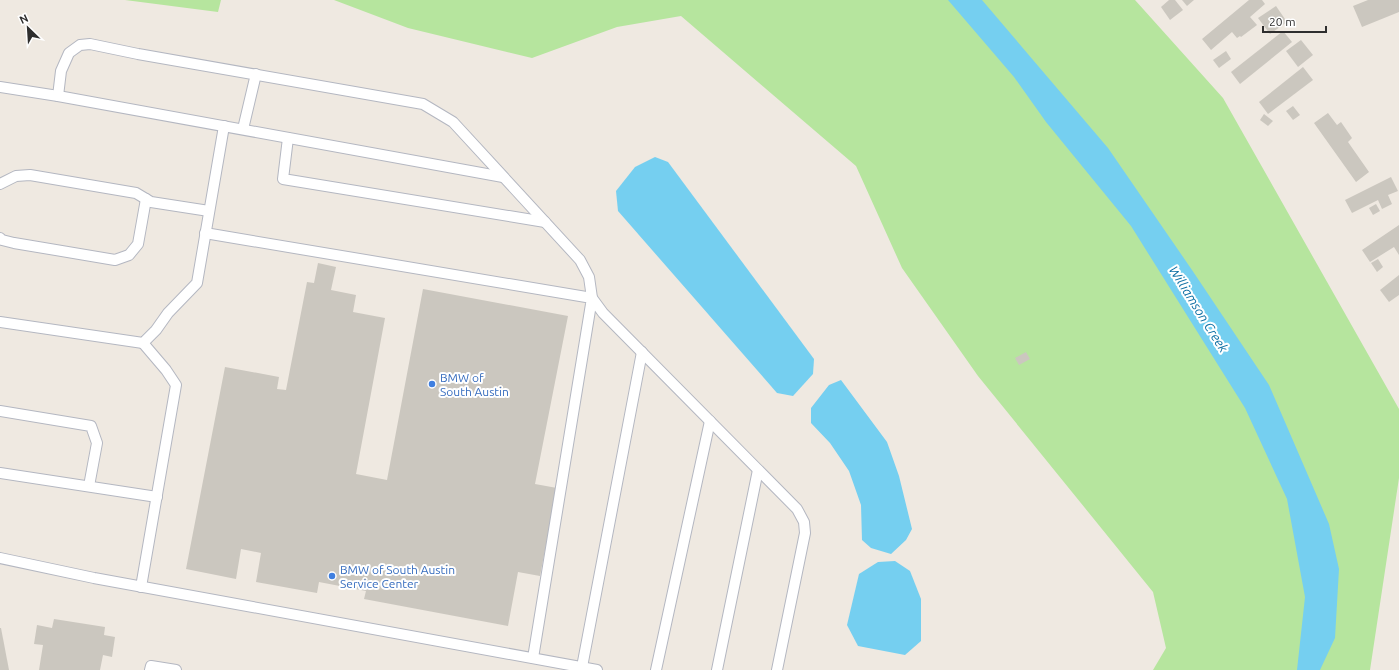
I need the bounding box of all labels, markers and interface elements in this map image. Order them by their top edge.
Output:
north arrow [8,8,48,48]
scale bar [1263,8,1326,34]
text: N [18,12,30,26]
text: 20 m [1269,15,1296,28]
water label: Williamson Creek [1167,263,1231,355]
place label: BMW of South Austin [440,371,509,398]
marker: BMW of South Austin [427,379,437,389]
place label: BMW of South Austin Service Center [340,563,455,590]
marker: BMW of South Austin Service Center [327,571,337,581]

